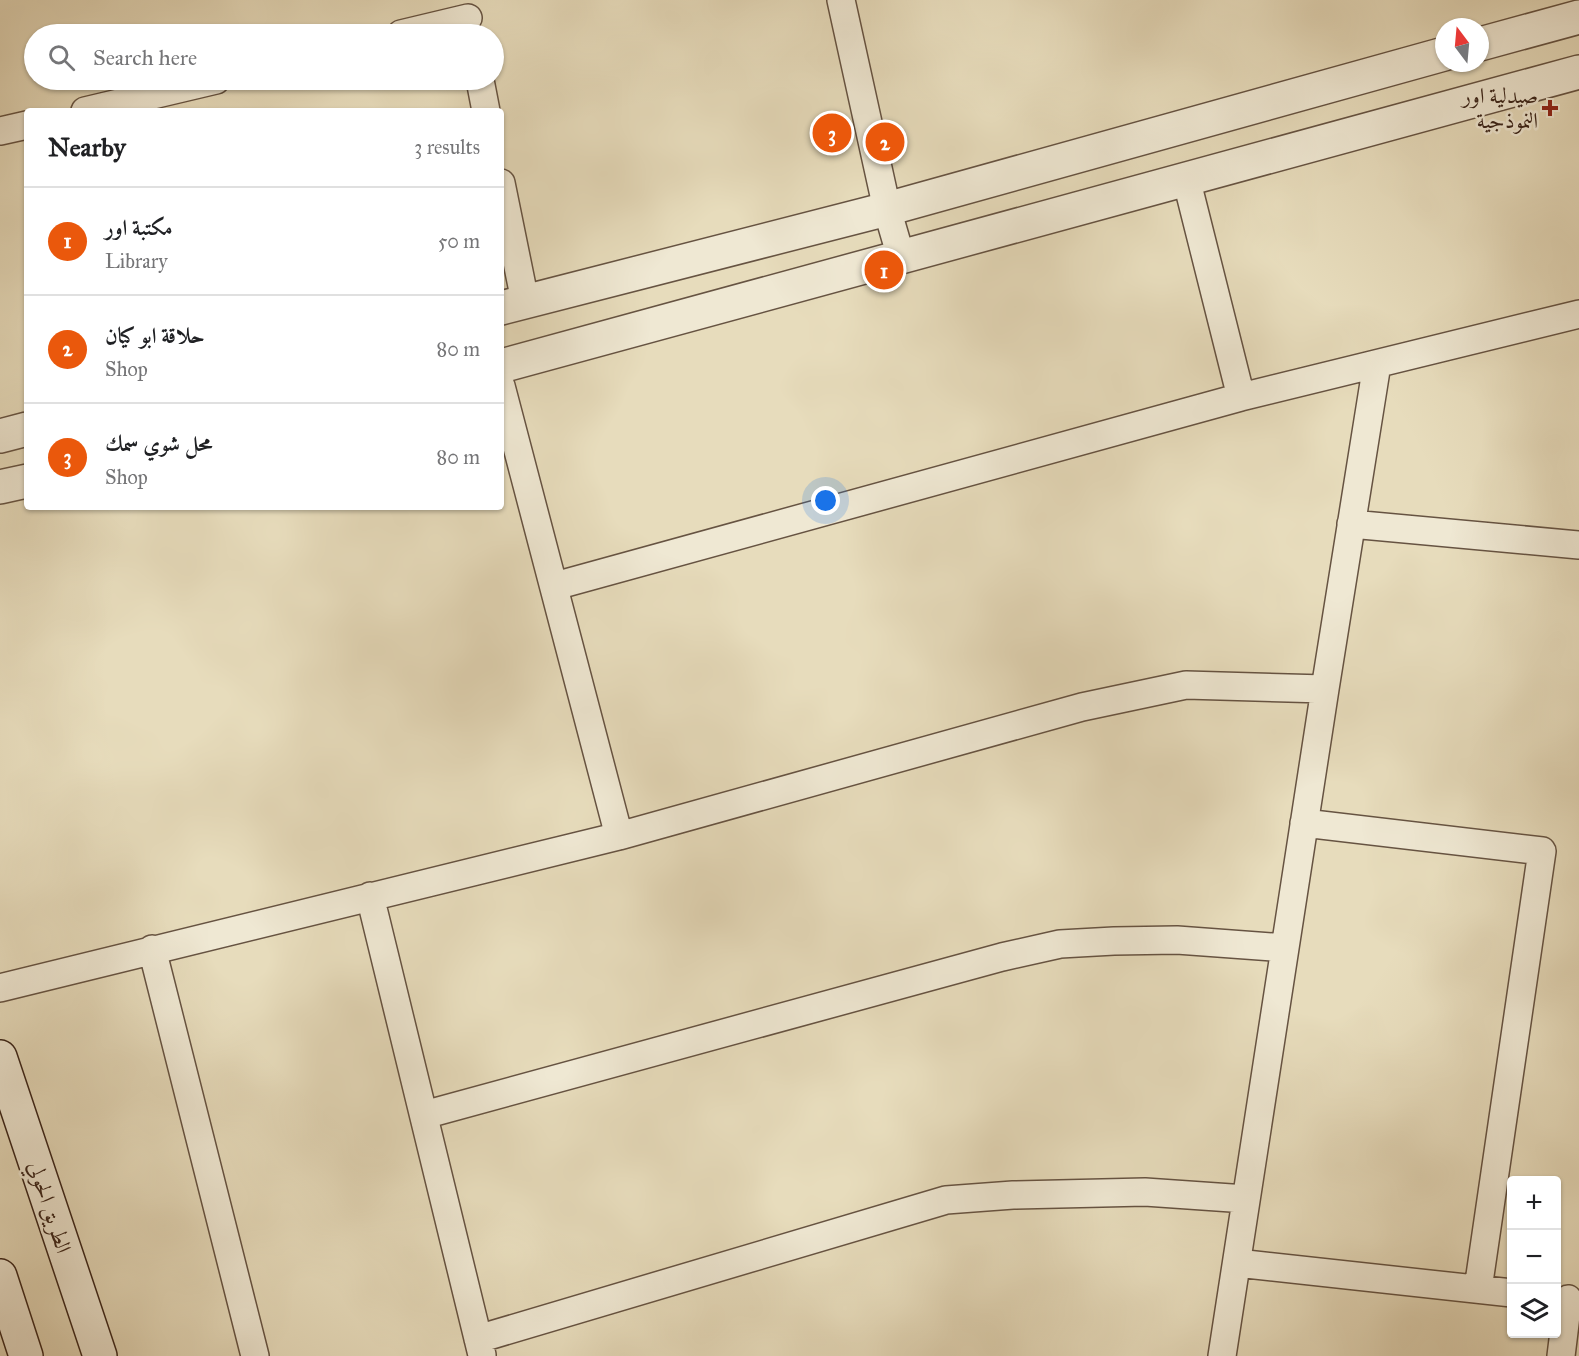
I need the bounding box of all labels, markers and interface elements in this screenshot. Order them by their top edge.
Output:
north arrow [1435,18,1489,72]
search box [24,24,504,90]
icon: search [45,41,78,74]
text: Search here [93,44,197,71]
place label: صيدلية اور النموذجية [1460,82,1538,134]
marker: صيدلية اور النموذجية [1543,101,1557,115]
pin: 3 [812,110,852,156]
pin: 2 [866,120,904,164]
text: Nearby [48,131,126,163]
text: 3 results [414,135,480,159]
text: مكتبة اور [105,214,173,241]
text: 1 [64,229,71,253]
text: 50 m [438,229,480,253]
pin: 1 [864,248,904,292]
text: Library [105,249,168,273]
text: حلاقة ابو كيان [105,322,205,349]
text: 2 [63,337,72,361]
text: 80 m [437,337,480,361]
text: Shop [105,357,148,381]
text: محل شوي سمك [105,430,212,457]
text: 3 [64,445,72,469]
text: 80 m [437,445,480,469]
text: Shop [105,465,148,489]
your location [811,486,840,515]
street label: الطريق الحولي [18,1158,78,1258]
map controls [1507,1176,1561,1338]
button: + [1507,1176,1561,1230]
button: − [1507,1230,1561,1284]
button: layers [1507,1284,1561,1338]

